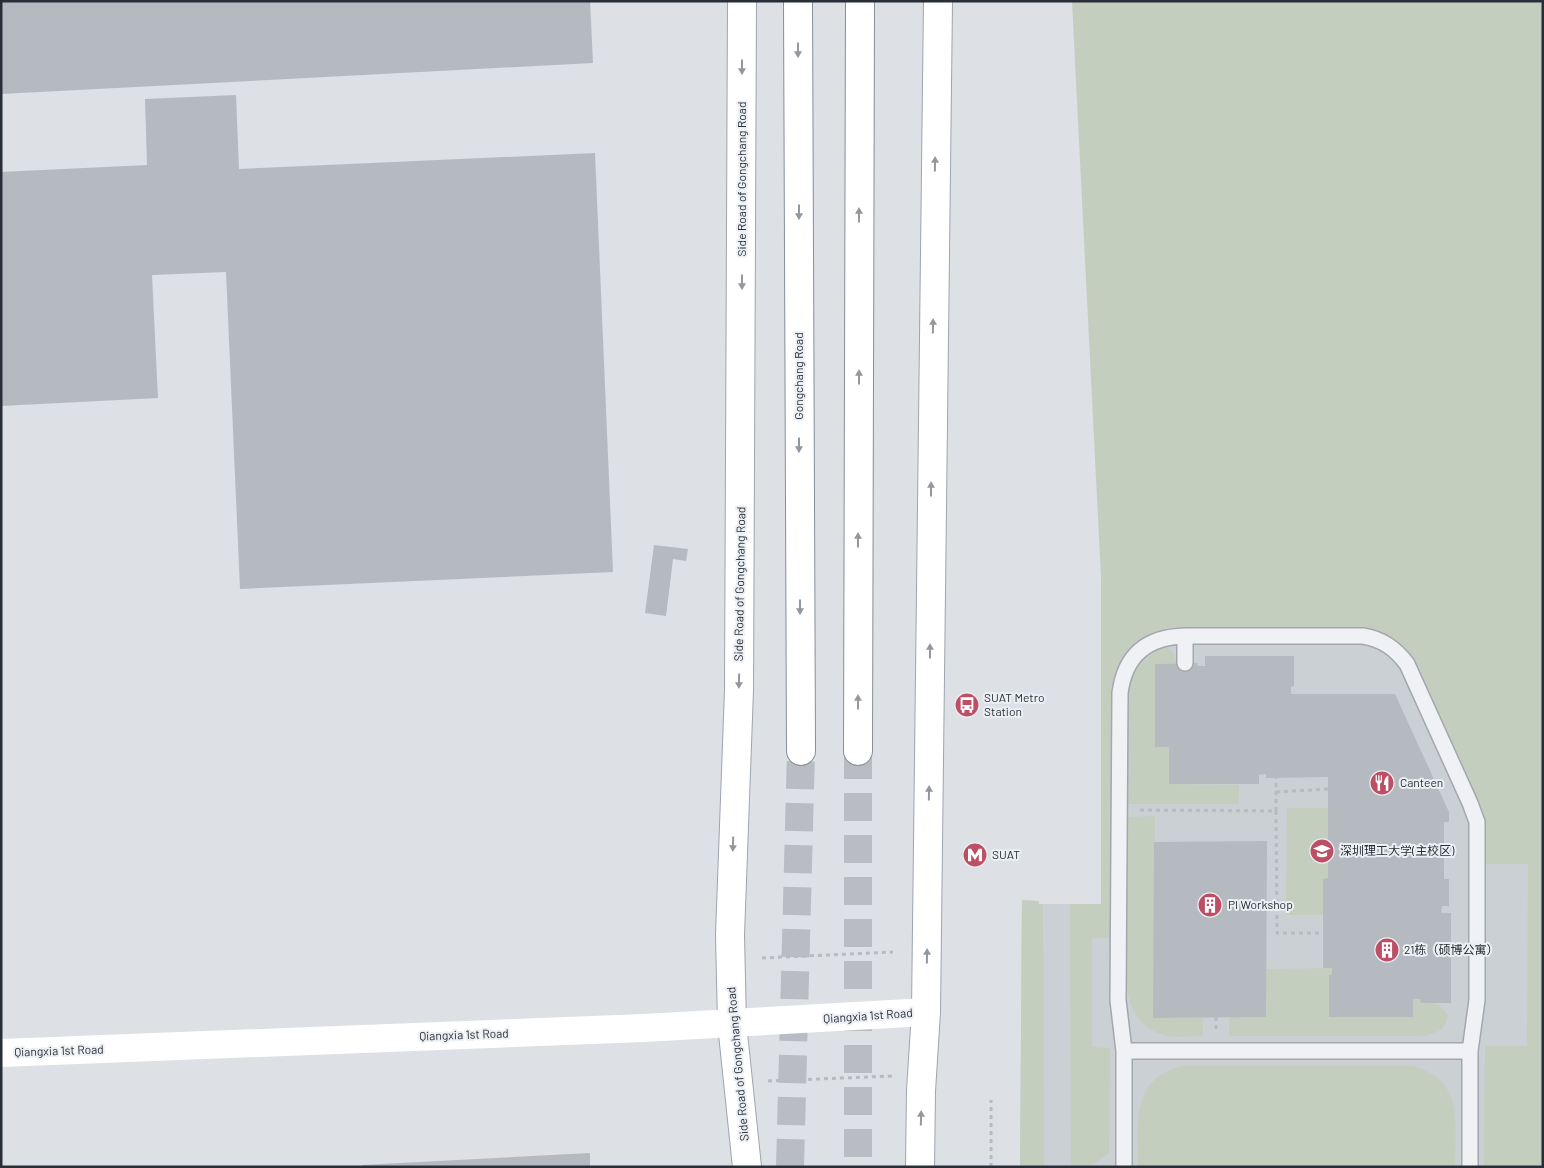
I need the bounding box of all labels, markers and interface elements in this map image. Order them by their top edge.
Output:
one-way arrow [794,42,802,58]
one-way arrow [738,60,746,76]
street label: Side Road of Gongchang Road [734,102,748,256]
one-way arrow [931,155,939,171]
one-way arrow [795,205,803,221]
one-way arrow [855,206,863,222]
one-way arrow [738,275,746,291]
one-way arrow [929,318,937,334]
street label: Gongchang Road [791,332,805,420]
one-way arrow [855,369,863,385]
one-way arrow [795,437,803,453]
one-way arrow [927,480,935,496]
street label: Side Road of Gongchang Road [731,506,747,662]
one-way arrow [854,531,862,547]
one-way arrow [796,600,804,616]
one-way arrow [926,643,934,659]
one-way arrow [735,674,743,690]
place label: SUAT Metro Station [984,690,1045,718]
bus stop icon: SUAT Metro Station [954,692,980,718]
one-way arrow [854,694,862,710]
restaurant icon: Canteen [1369,770,1395,796]
place label: Canteen [1400,775,1443,789]
one-way arrow [925,785,933,801]
one-way arrow [729,836,737,852]
school or university icon: 深圳理工大学(主校区) [1309,838,1335,864]
metro station icon: SUAT [962,842,988,868]
place label: 深圳理工大学(主校区) [1340,843,1455,857]
place label: SUAT [992,847,1020,861]
building icon: PI Workshop [1197,892,1223,918]
place label: PI Workshop [1228,897,1293,911]
building icon: 21栋（硕博公寓） [1374,937,1400,963]
place label: 21栋（硕博公寓） [1404,942,1498,956]
one-way arrow [923,947,931,963]
street label: Side Road of Gongchang Road [723,986,751,1142]
street label: Qiangxia 1st Road [823,1005,913,1025]
street label: Qiangxia 1st Road [419,1025,509,1043]
street label: Qiangxia 1st Road [14,1041,104,1059]
one-way arrow [917,1110,925,1126]

